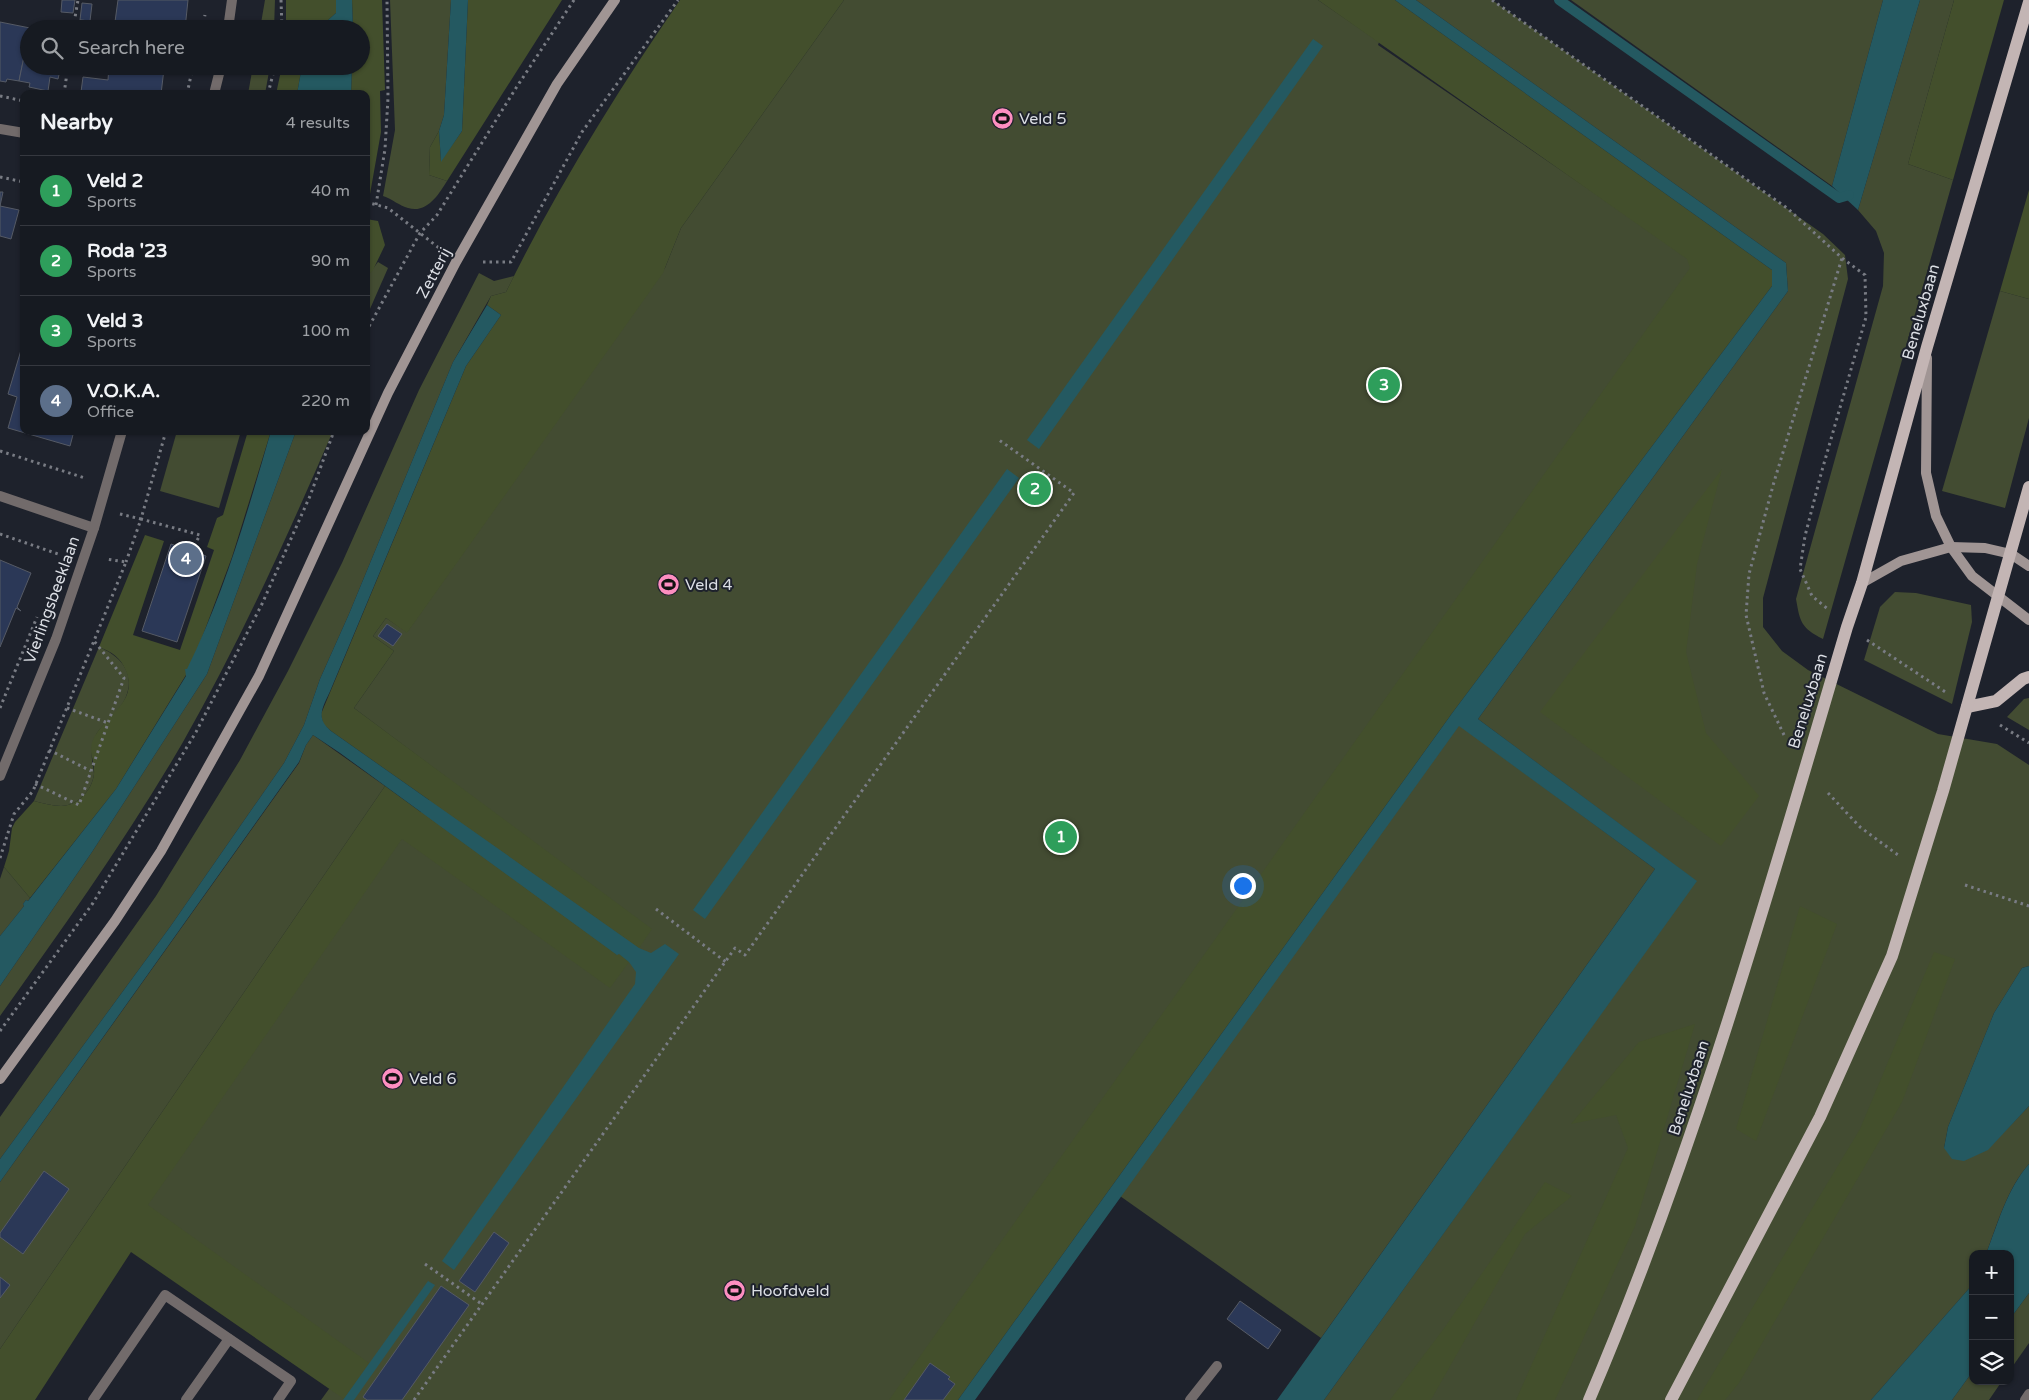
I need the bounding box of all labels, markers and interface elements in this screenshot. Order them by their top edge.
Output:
search box [20,20,370,75]
icon: search [38,34,66,62]
text: Search here [78,37,185,59]
sports icon: Veld 5 [991,107,1015,131]
place label: Veld 5 [1019,109,1067,129]
text: Nearby [40,110,113,135]
text: 4 results [286,113,350,133]
text: Veld 2 [87,170,144,192]
text: 1 [51,181,61,201]
text: 40 m [311,181,350,201]
text: Sports [87,192,136,212]
text: Roda '23 [87,240,168,262]
street label: Zetterij [412,244,456,302]
text: 2 [51,251,61,271]
text: 90 m [311,251,350,271]
text: Sports [87,262,136,282]
street label: Beneluxbaan [1898,262,1944,362]
text: Veld 3 [87,310,144,332]
text: 3 [51,321,61,341]
text: 100 m [301,321,350,341]
text: Sports [87,332,136,352]
pin: 3 [1368,366,1400,404]
text: V.O.K.A. [87,380,160,402]
text: 4 [51,391,61,411]
text: 220 m [301,391,350,411]
text: Office [87,402,134,422]
pin: 2 [1019,470,1051,508]
street label: Vierlingsbeeklaan [20,534,84,666]
pin: 4 [170,540,202,578]
sports icon: Veld 4 [657,573,681,597]
place label: Veld 4 [685,575,733,595]
street label: Beneluxbaan [1784,651,1832,751]
pin: 1 [1045,818,1077,856]
your location [1230,873,1256,899]
street label: Beneluxbaan [1664,1038,1714,1138]
sports icon: Veld 6 [381,1067,405,1091]
place label: Veld 6 [409,1069,457,1089]
map controls [1969,1250,2014,1385]
button: + [1969,1250,2014,1295]
sports icon: Hoofdveld [723,1279,747,1303]
place label: Hoofdveld [751,1281,829,1301]
button: − [1969,1295,2014,1340]
button: layers [1969,1340,2014,1385]

